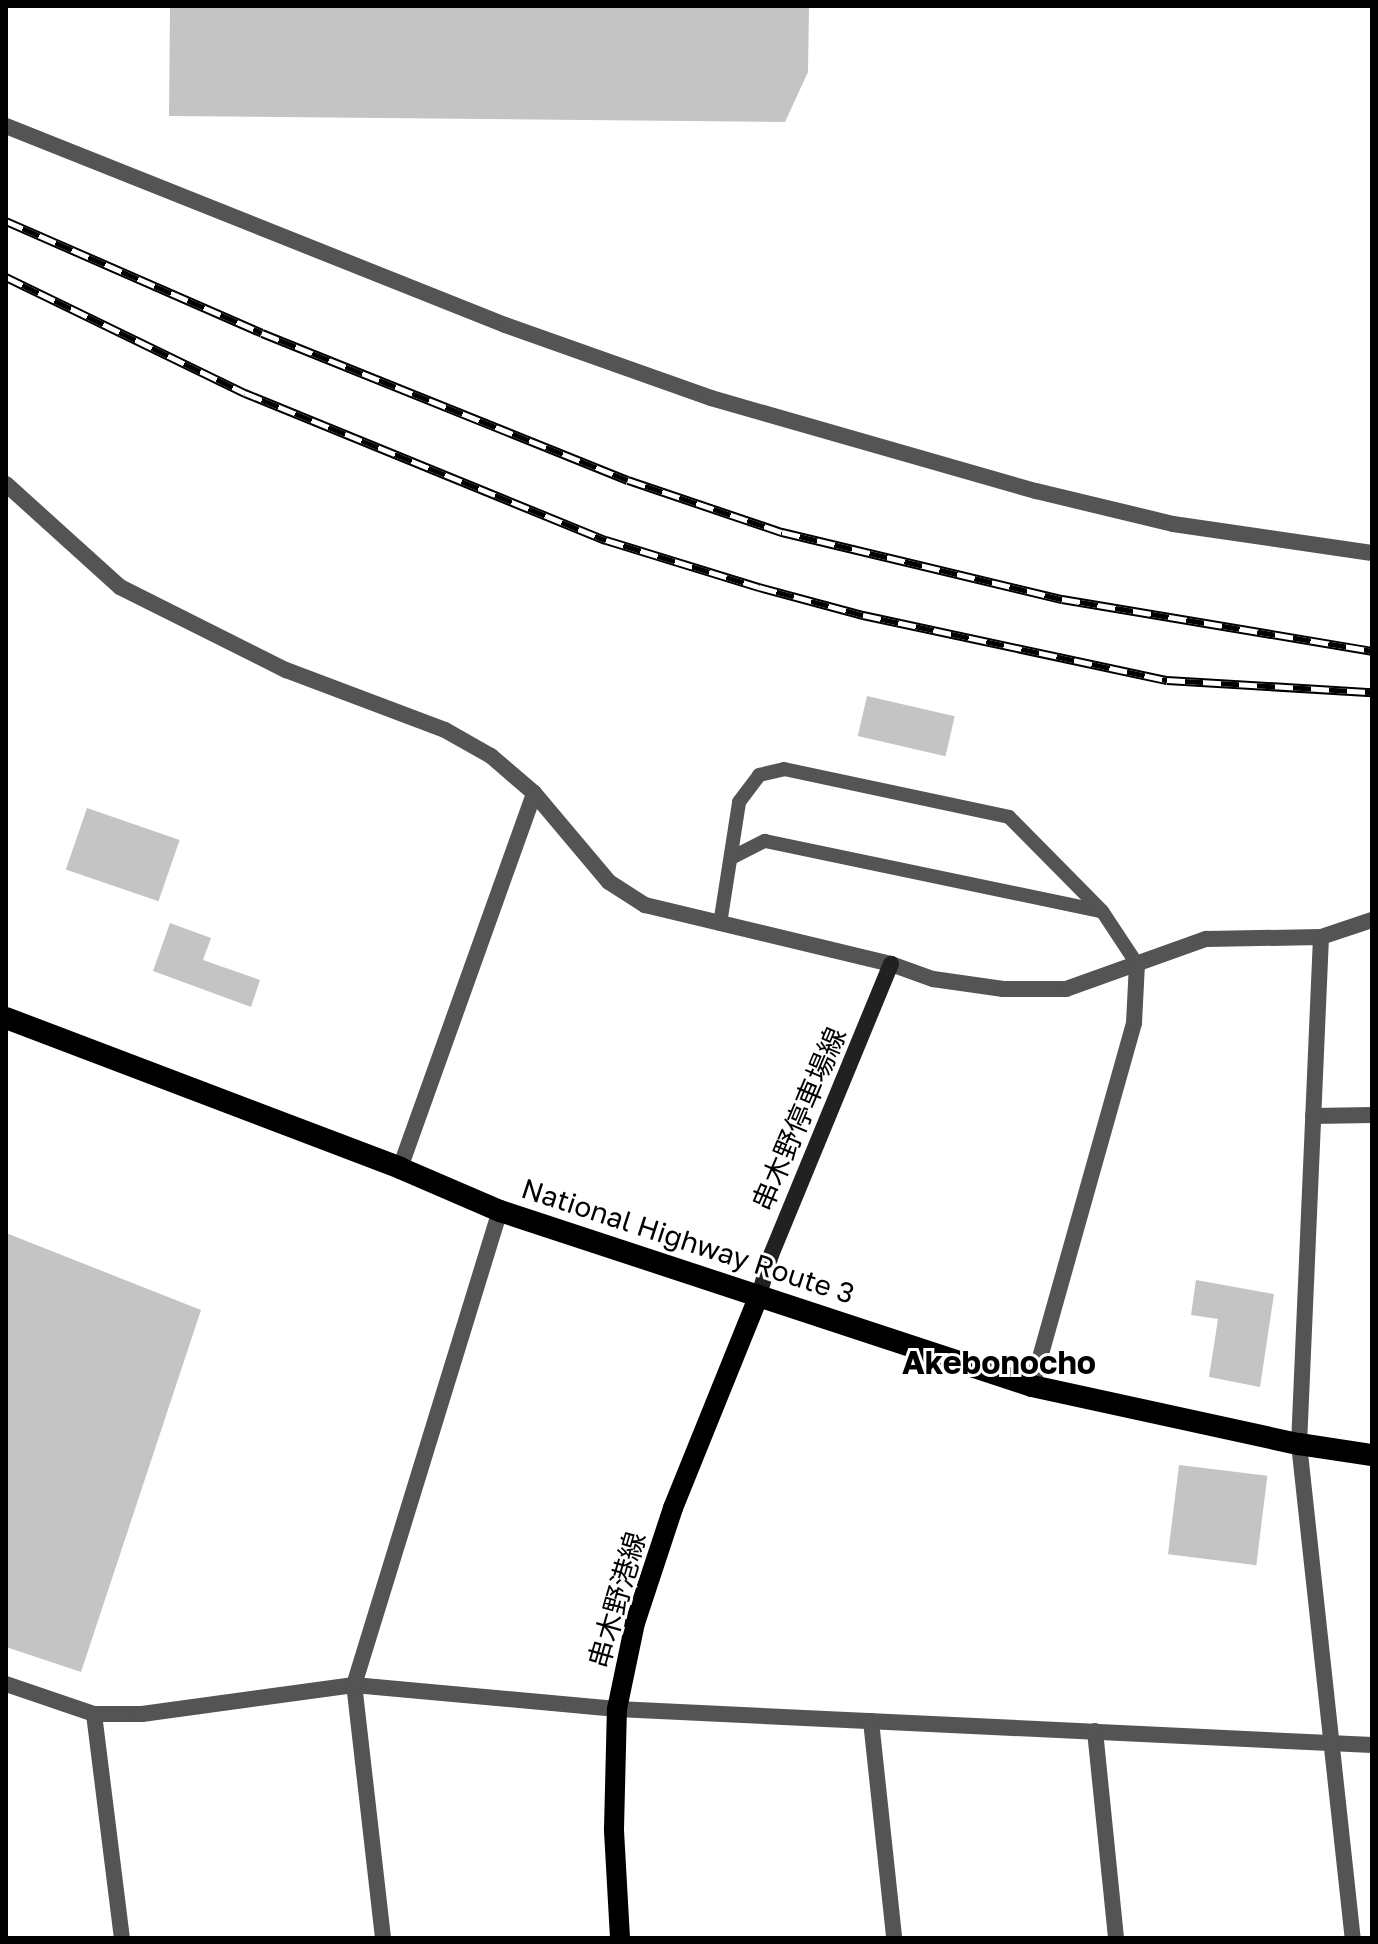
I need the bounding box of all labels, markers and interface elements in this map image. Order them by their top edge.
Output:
street label: 串木野停車場線 [745,1022,853,1216]
street label: National Highway Route 3 [517,1171,859,1311]
district label: Akebonocho [902,1343,1096,1381]
street label: 串木野港線 [582,1528,652,1672]

